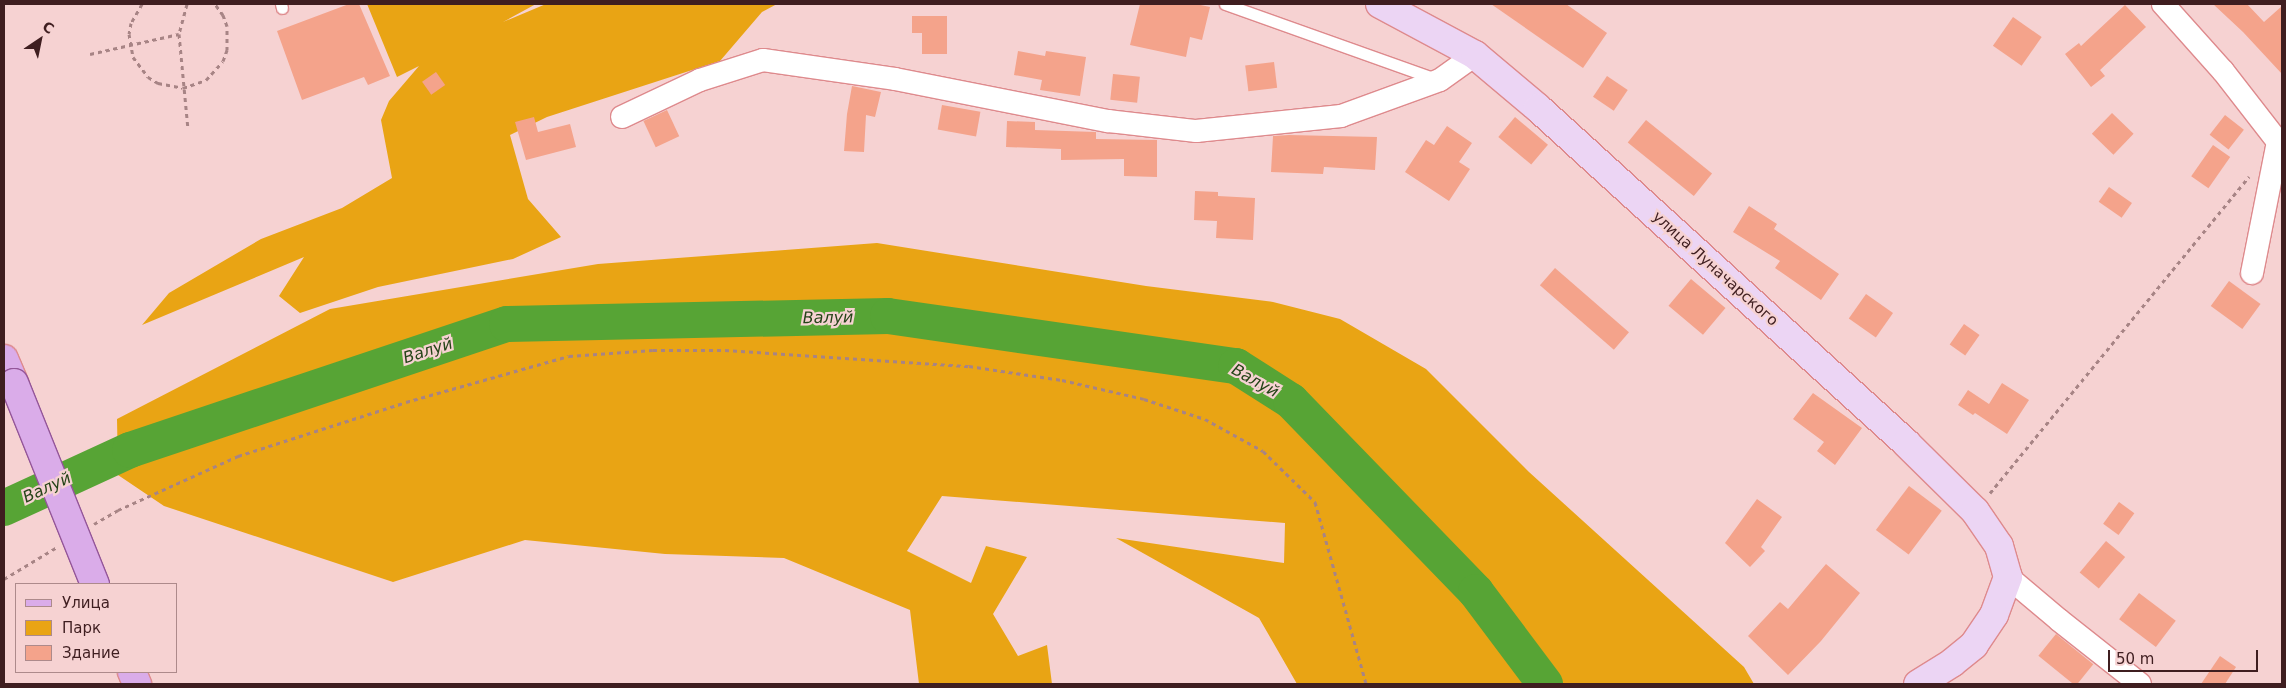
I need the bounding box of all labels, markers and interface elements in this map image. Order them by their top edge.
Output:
north arrow [15,15,65,65]
text: С [40,18,57,37]
street label: улица Луначарского [1649,208,1781,330]
water label: Валуй [802,308,854,328]
water label: Валуй [401,334,455,368]
water label: Валуй [1228,360,1282,402]
water label: Валуй [20,469,74,507]
legend [15,583,178,673]
text: Улица [62,594,110,612]
text: Парк [62,619,101,637]
scale bar [2111,640,2261,672]
text: Здание [62,644,120,662]
text: 50 m [2116,650,2154,668]

